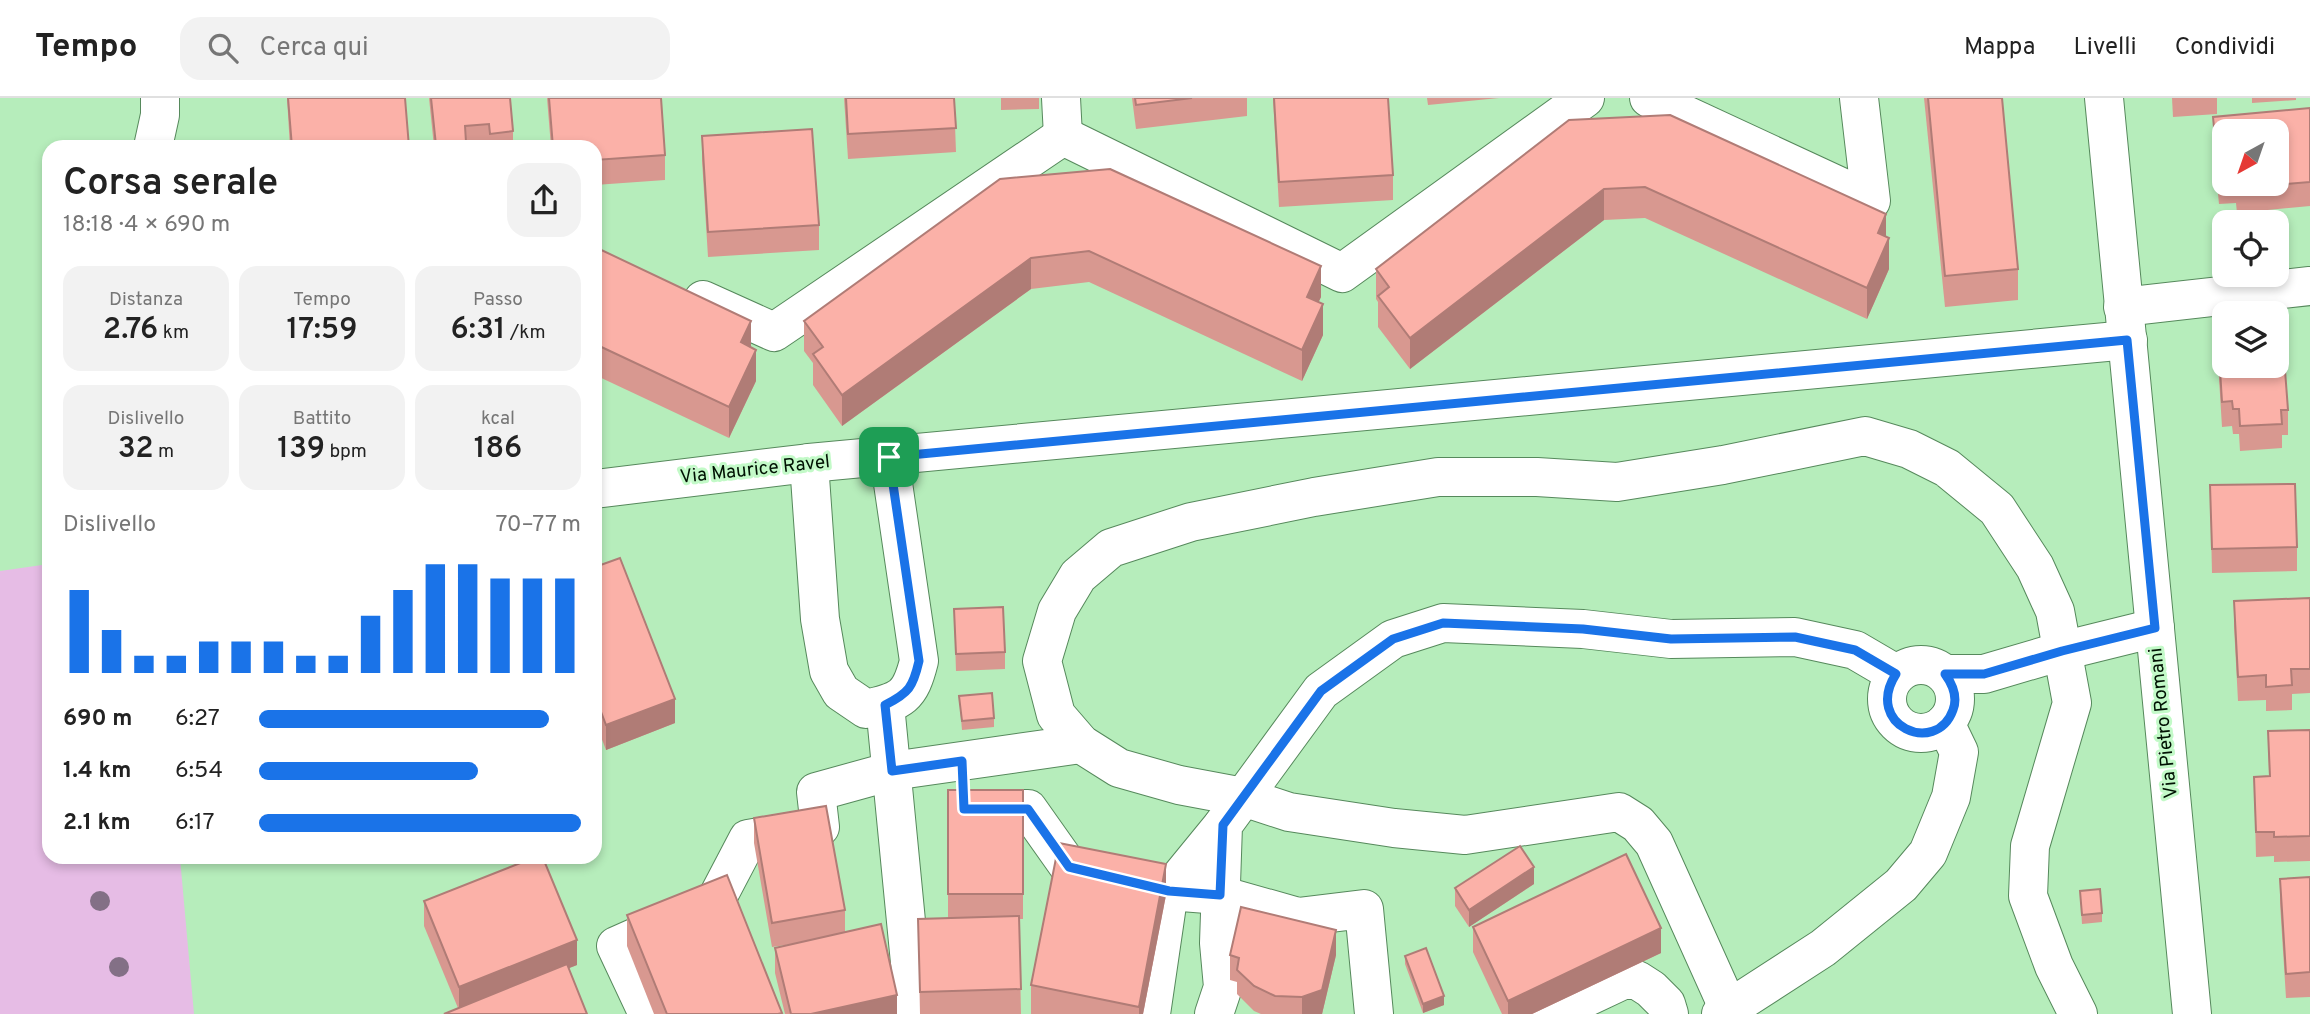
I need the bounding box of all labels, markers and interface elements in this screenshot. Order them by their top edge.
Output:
search box [180,17,670,80]
text: Tempo [35,27,138,69]
icon: search [204,29,242,67]
text: Cerca qui [260,32,369,65]
text: Mappa [1964,33,2035,63]
text: Livelli [2073,33,2137,63]
text: Condividi [2175,33,2275,63]
north arrow [2212,119,2289,196]
map controls [2212,119,2289,378]
text: Corsa serale [63,160,278,209]
button: share [507,163,581,237]
button: locate [2212,210,2289,287]
text: 18:18 · 4 × 690 m [63,211,230,240]
text: Distanza [109,288,183,312]
text: Tempo [293,288,351,312]
text: Passo [473,288,523,312]
button: layers [2212,301,2289,378]
text: 2.76 [103,312,158,349]
text: 17:59 [287,312,357,349]
text: 6:31 [451,312,506,349]
text: km [158,321,189,345]
text: /km [506,321,545,345]
text: Dislivello [108,407,184,431]
text: Battito [293,407,351,431]
text: kcal [481,407,515,431]
pin [859,427,919,487]
text: 32 [118,431,154,468]
text: 139 [277,431,325,468]
text: 186 [474,431,522,468]
icon: arrive [870,438,908,476]
text: m [154,440,174,464]
text: bpm [325,440,367,464]
street label: Via Maurice Ravel [679,450,831,490]
text: Dislivello [63,511,156,540]
text: 70–77 m [496,511,581,540]
street label: Via Pietro Romani [2144,646,2184,800]
text: 690 m [63,705,132,734]
text: 6:27 [175,705,220,734]
text: 1.4 km [63,757,131,786]
text: 6:54 [175,757,223,786]
text: 2.1 km [63,809,131,838]
text: 6:17 [175,809,214,838]

